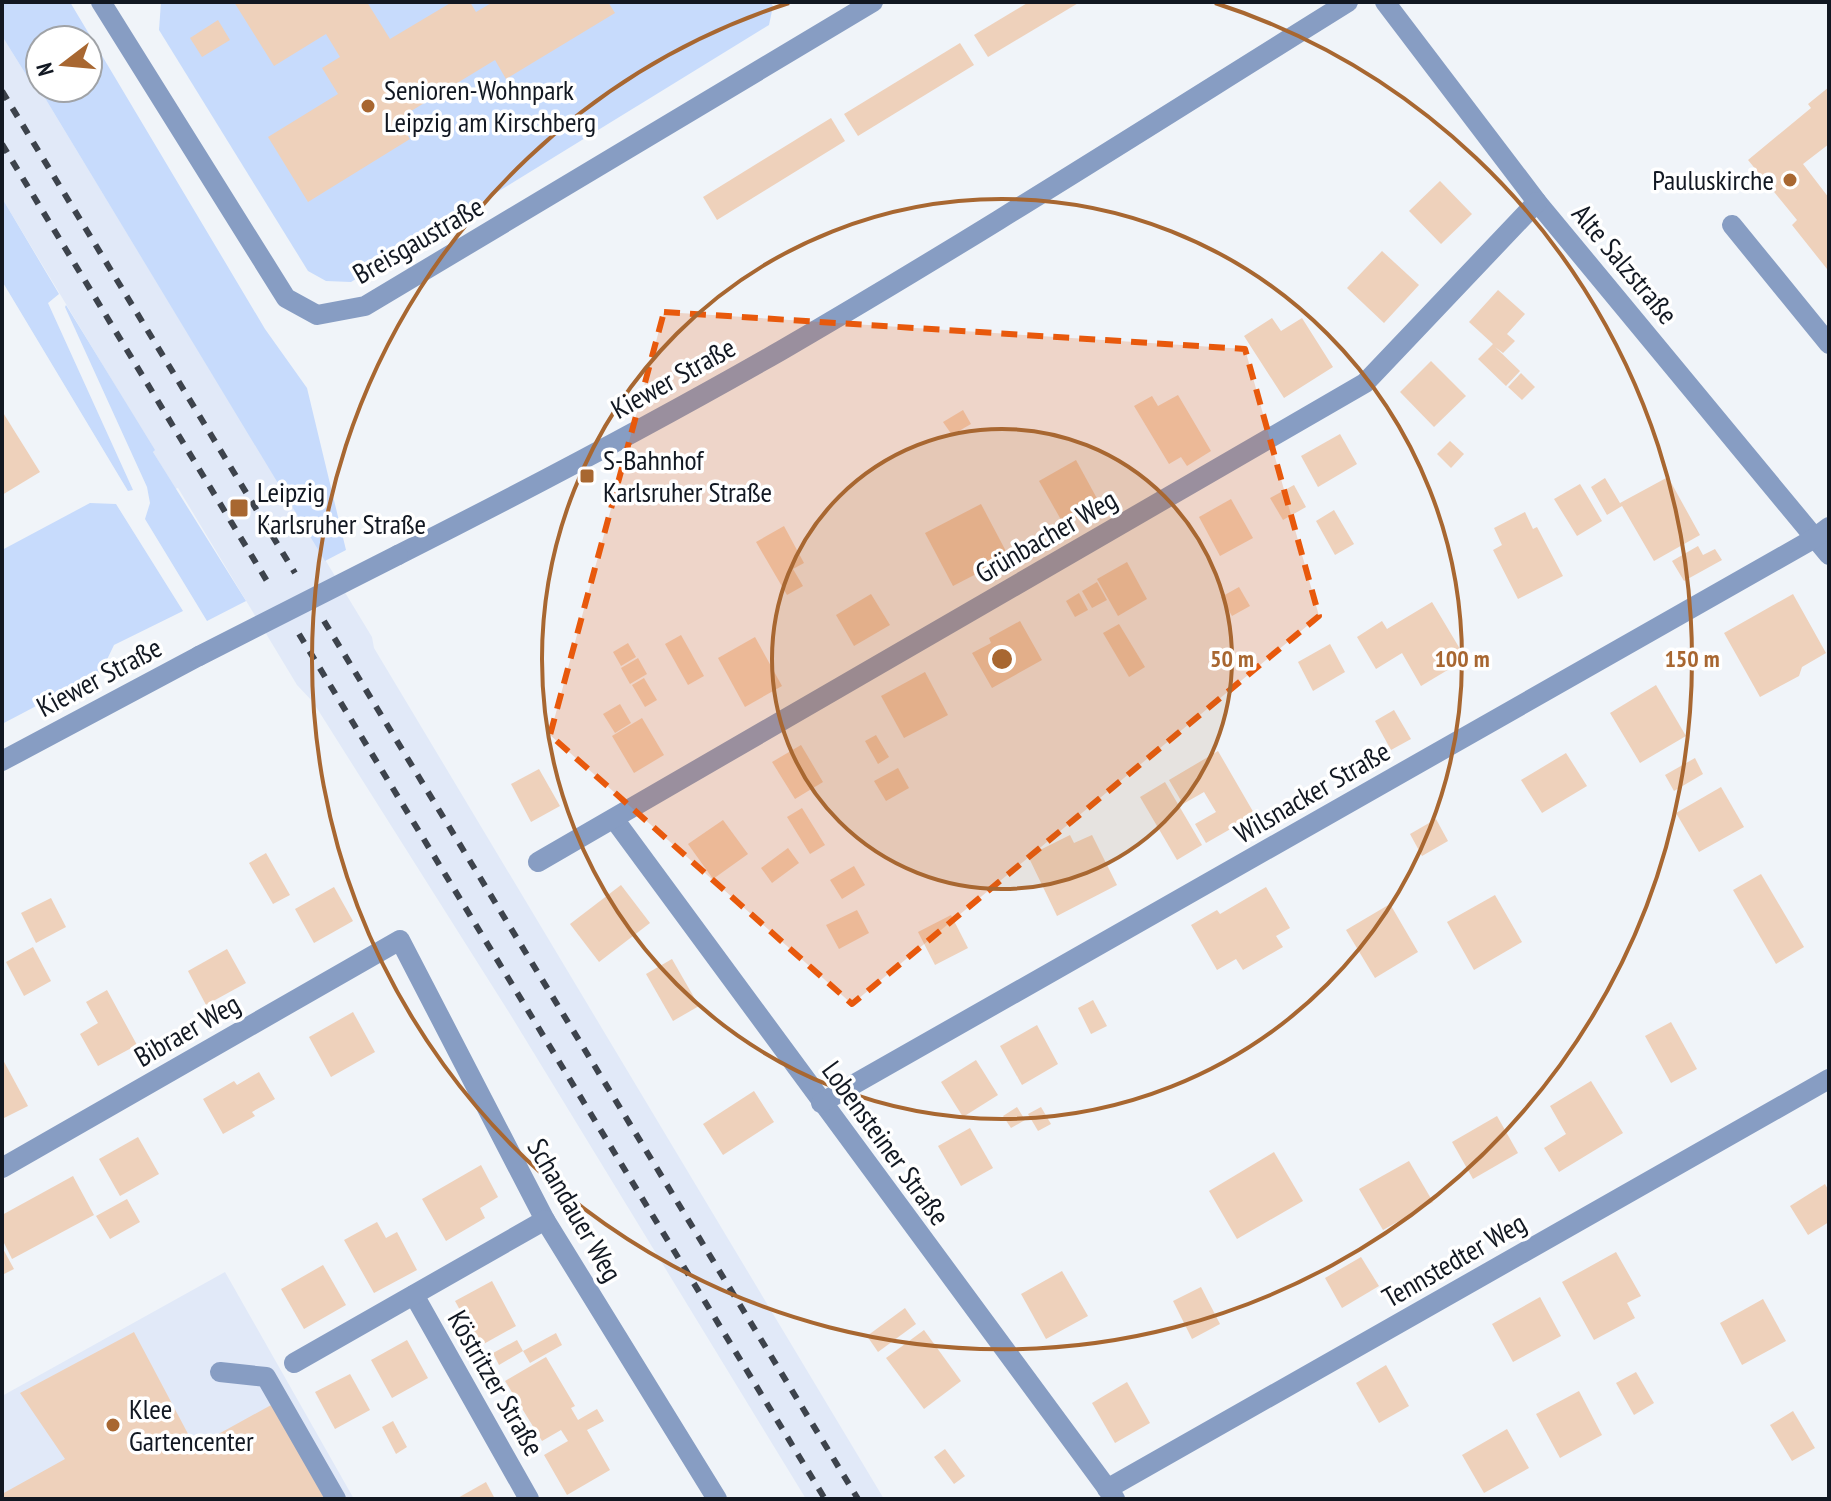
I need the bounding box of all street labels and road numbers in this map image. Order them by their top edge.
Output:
street label: Breisgaustraße [346,187,490,292]
street label: Alte Salzstraße [1564,196,1686,331]
street label: Kiewer Straße [604,328,741,427]
street label: Grünbacher Weg [968,480,1123,591]
street label: Kiewer Straße [30,628,168,725]
street label: Wilsnacker Straße [1227,732,1396,851]
street label: Bibraer Weg [127,984,246,1075]
street label: Lobensteiner Straße [814,1053,958,1232]
street label: Schandauer Weg [520,1132,631,1288]
street label: Tennstedter Weg [1375,1204,1532,1316]
street label: Köstritzer Straße [440,1303,553,1462]

